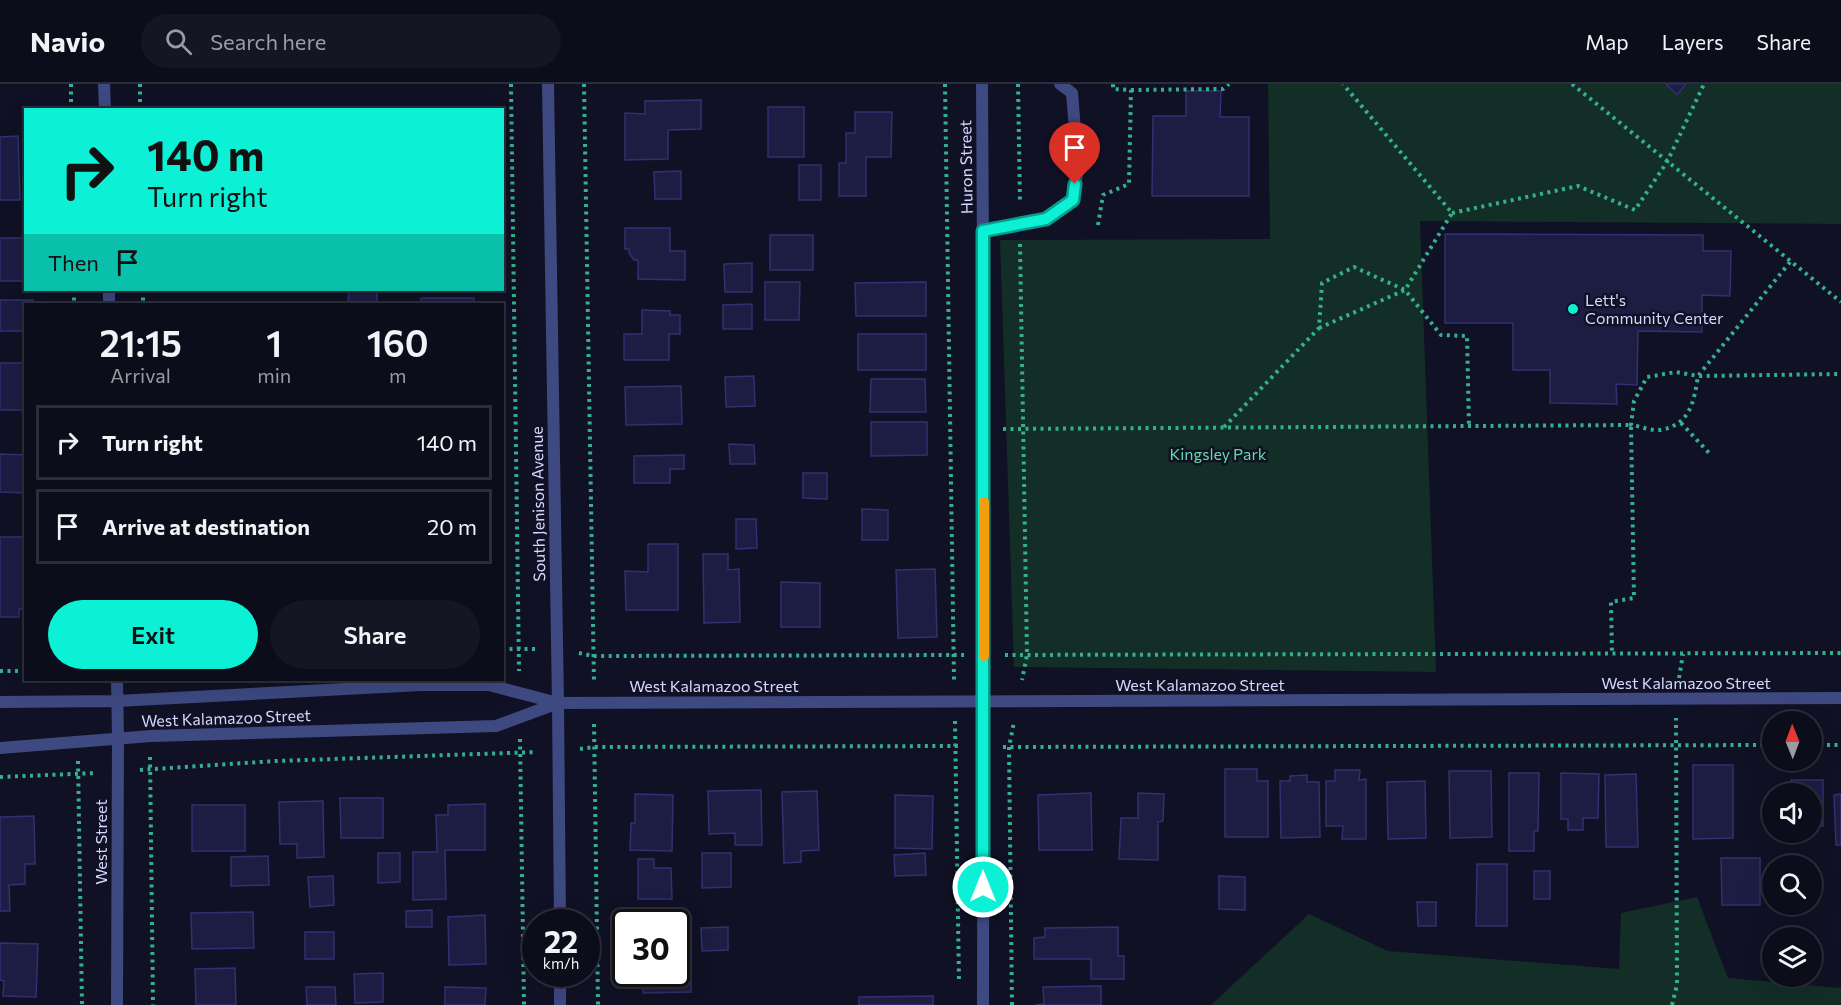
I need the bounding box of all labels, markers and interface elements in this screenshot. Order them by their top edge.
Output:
search box [141,14,561,68]
text: Navio [30,24,105,58]
icon: search [162,25,195,58]
text: Search here [210,28,326,55]
text: Map [1585,29,1629,54]
text: Layers [1662,29,1724,54]
text: Share [1757,29,1811,54]
street label: Huron Street [955,119,976,214]
pin [1049,122,1100,184]
text: 140 m [147,128,264,180]
icon: arrive [1058,131,1091,164]
icon: right [48,132,126,210]
text: Turn right [147,180,267,213]
icon: arrive [111,246,144,279]
text: Then [48,249,99,276]
place label: Lett's Community Center [1585,290,1724,327]
marker: Lett's Community Center [1566,302,1580,316]
text: 21:15 [99,320,182,364]
text: 1 [266,320,282,364]
text: 160 [367,320,429,364]
text: Arrival [110,363,171,387]
text: min [257,363,291,387]
text: m [389,363,406,387]
icon: right [51,426,84,459]
street label: South Jenison Avenue [527,426,548,582]
text: Turn right [102,429,203,456]
text: 140 m [417,429,477,456]
park label: Kingsley Park [1169,444,1267,463]
icon: arrive [51,510,84,543]
text: Arrive at destination [102,513,310,540]
text: 20 m [427,513,477,540]
button: Exit [48,600,258,669]
button: Share [270,600,480,669]
street label: West Kalamazoo Street [1601,673,1771,692]
street label: West Kalamazoo Street [1115,675,1285,694]
street label: West Kalamazoo Street [629,676,799,695]
street label: West Kalamazoo Street [141,705,312,730]
north arrow [1762,711,1822,771]
map controls [1762,711,1822,987]
button: sound [1762,783,1822,843]
street label: West Street [91,799,110,885]
position arrow [951,855,1015,919]
button: search [1762,855,1822,915]
speed limit sign: 30 [612,909,690,987]
text: 22 [544,922,578,959]
button: layers [1762,927,1822,987]
text: km/h [543,954,579,972]

